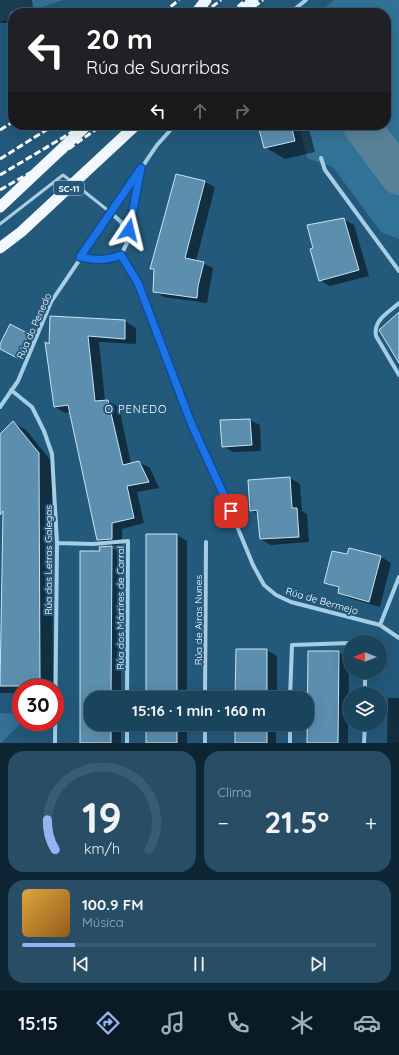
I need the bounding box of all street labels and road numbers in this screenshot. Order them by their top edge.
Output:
road number: SC-11 [54,181,84,195]
street label: Rúa do Penedo [14,291,54,361]
street label: Rúa das Letras Galegas [42,505,55,615]
street label: Rúa dos Mártires de Carral [114,546,127,670]
street label: Rúa de Airas Nunes [192,574,205,665]
street label: Rúa de Bermejo [284,584,360,618]

